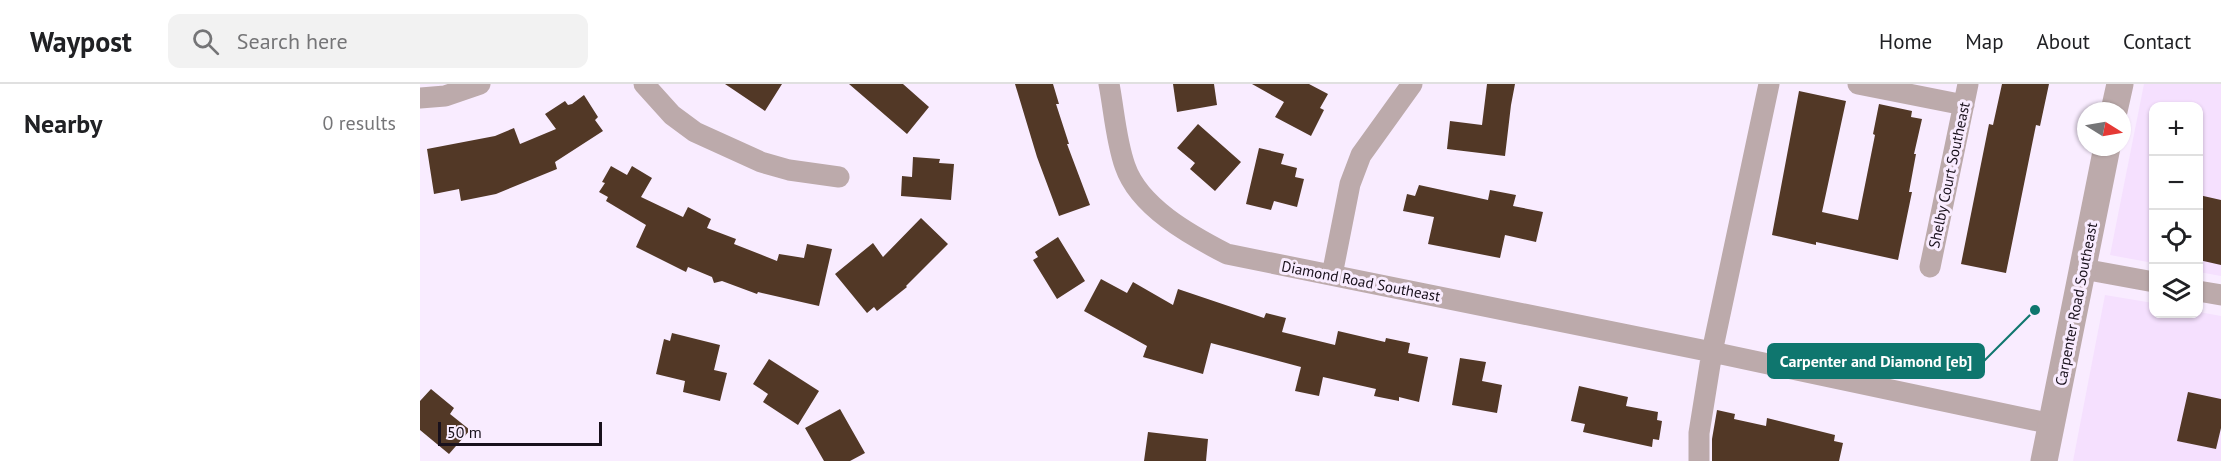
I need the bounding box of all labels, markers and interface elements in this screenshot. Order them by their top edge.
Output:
search box [168,14,588,68]
text: Waypost [30,23,132,60]
icon: search [189,25,222,58]
text: Search here [237,27,348,55]
text: Home [1879,28,1932,55]
text: Map [1965,28,2004,55]
text: About [2037,28,2090,55]
text: Contact [2123,28,2191,55]
street label: Shelby Court Southeast [1924,100,1974,250]
north arrow [2077,102,2131,156]
map controls [2149,102,2203,318]
button: + [2149,102,2203,156]
text: Nearby [24,107,102,140]
text: 0 results [323,110,396,136]
button: − [2149,156,2203,210]
button: locate [2149,210,2203,264]
street label: Carpenter Road Southeast [2051,221,2101,387]
street label: Diamond Road Southeast [1280,256,1442,306]
button: layers [2149,264,2203,318]
callout: Carpenter and Diamond [eb] [1768,344,1984,378]
text: Carpenter and Diamond [eb] [1780,351,1972,371]
scale bar [438,419,602,446]
text: 50 m [447,422,482,442]

